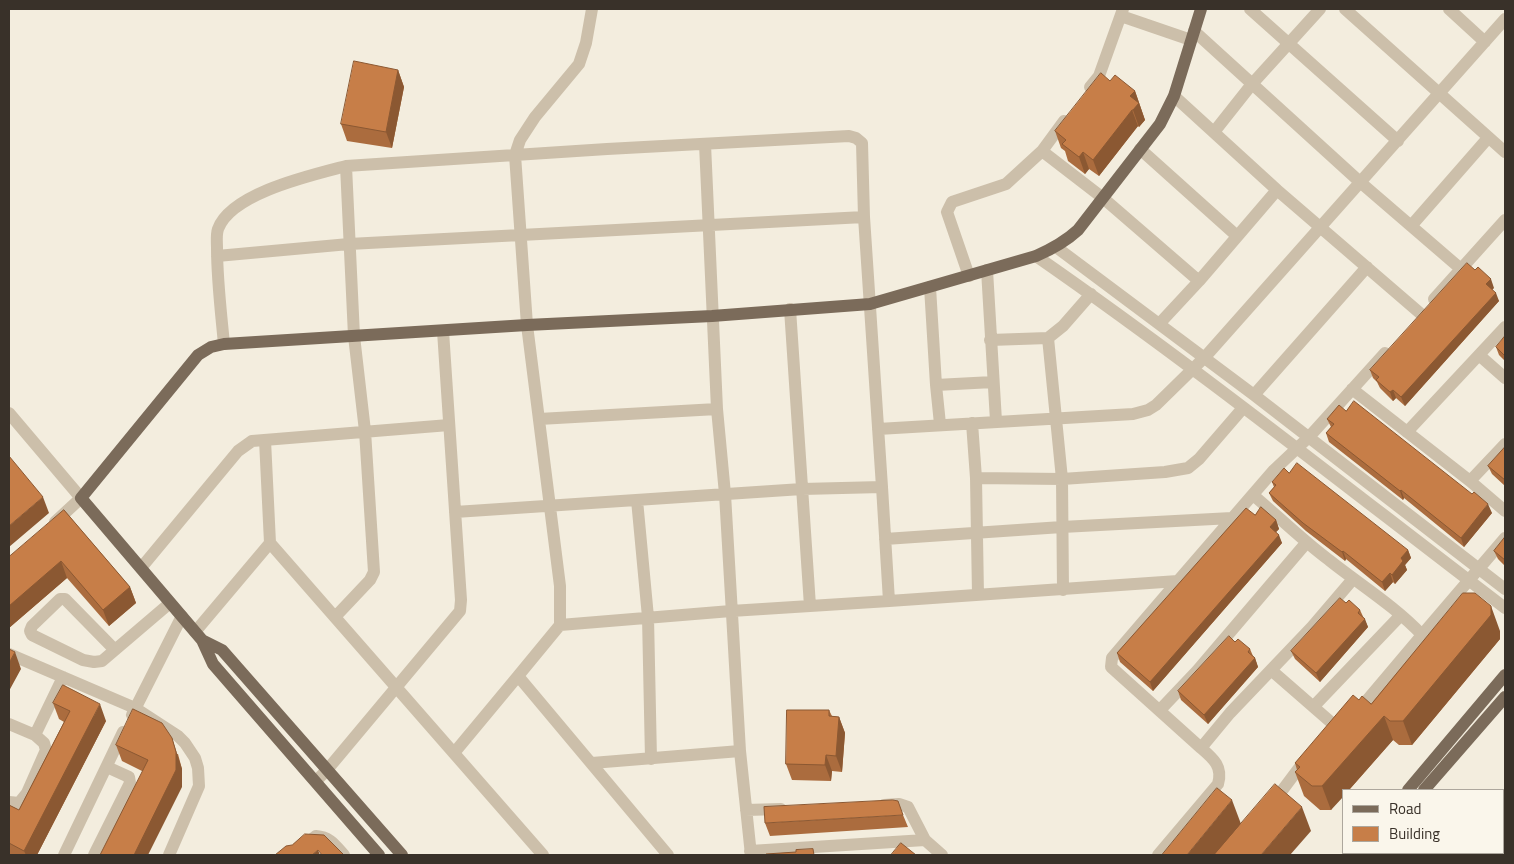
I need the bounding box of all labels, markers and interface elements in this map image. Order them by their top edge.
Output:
legend [1342,789,1504,854]
text: Road [1389,797,1421,820]
text: Building [1389,822,1440,845]

